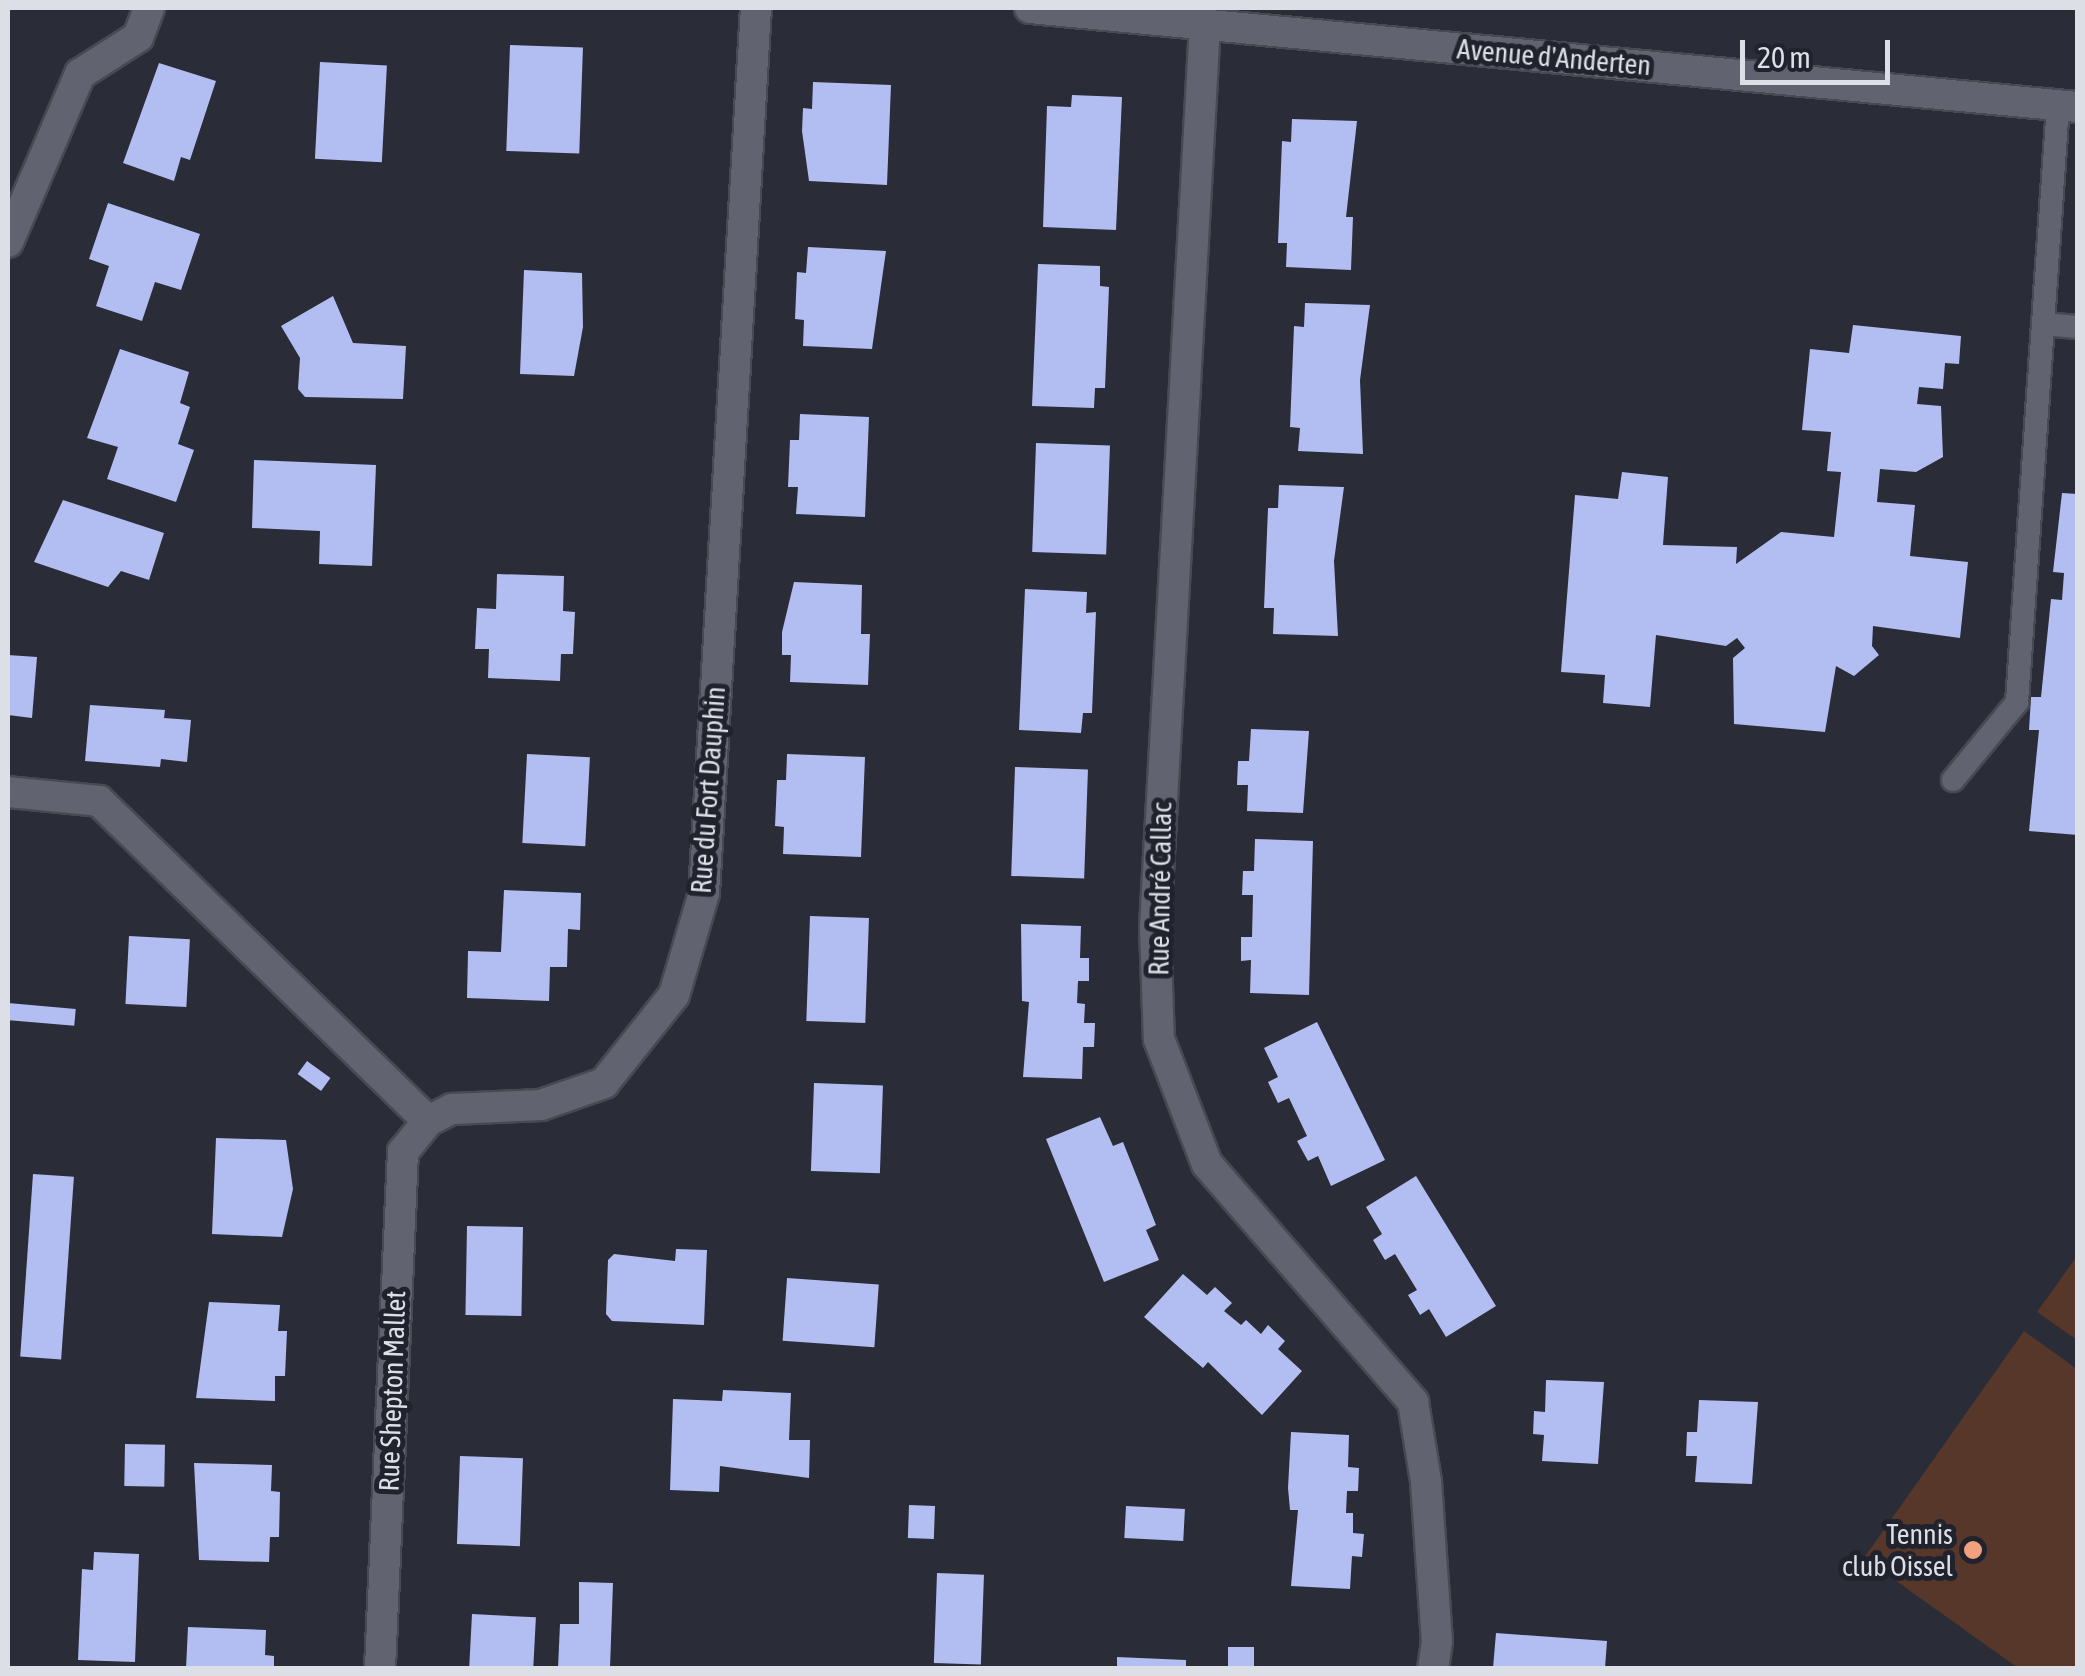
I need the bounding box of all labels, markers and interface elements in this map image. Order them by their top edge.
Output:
scale bar [1745,20,1895,82]
street label: Avenue d'Anderten [1456,32,1652,82]
text: 20 m [1757,40,1811,74]
street label: Rue du Fort Dauphin [684,685,732,895]
street label: Rue André Callac [1142,802,1178,976]
street label: Rue Shepton Mallet [372,1290,412,1492]
place label: Tennis club Oissel [1842,1517,1953,1583]
marker: Tennis club Oissel [1962,1539,1984,1561]

